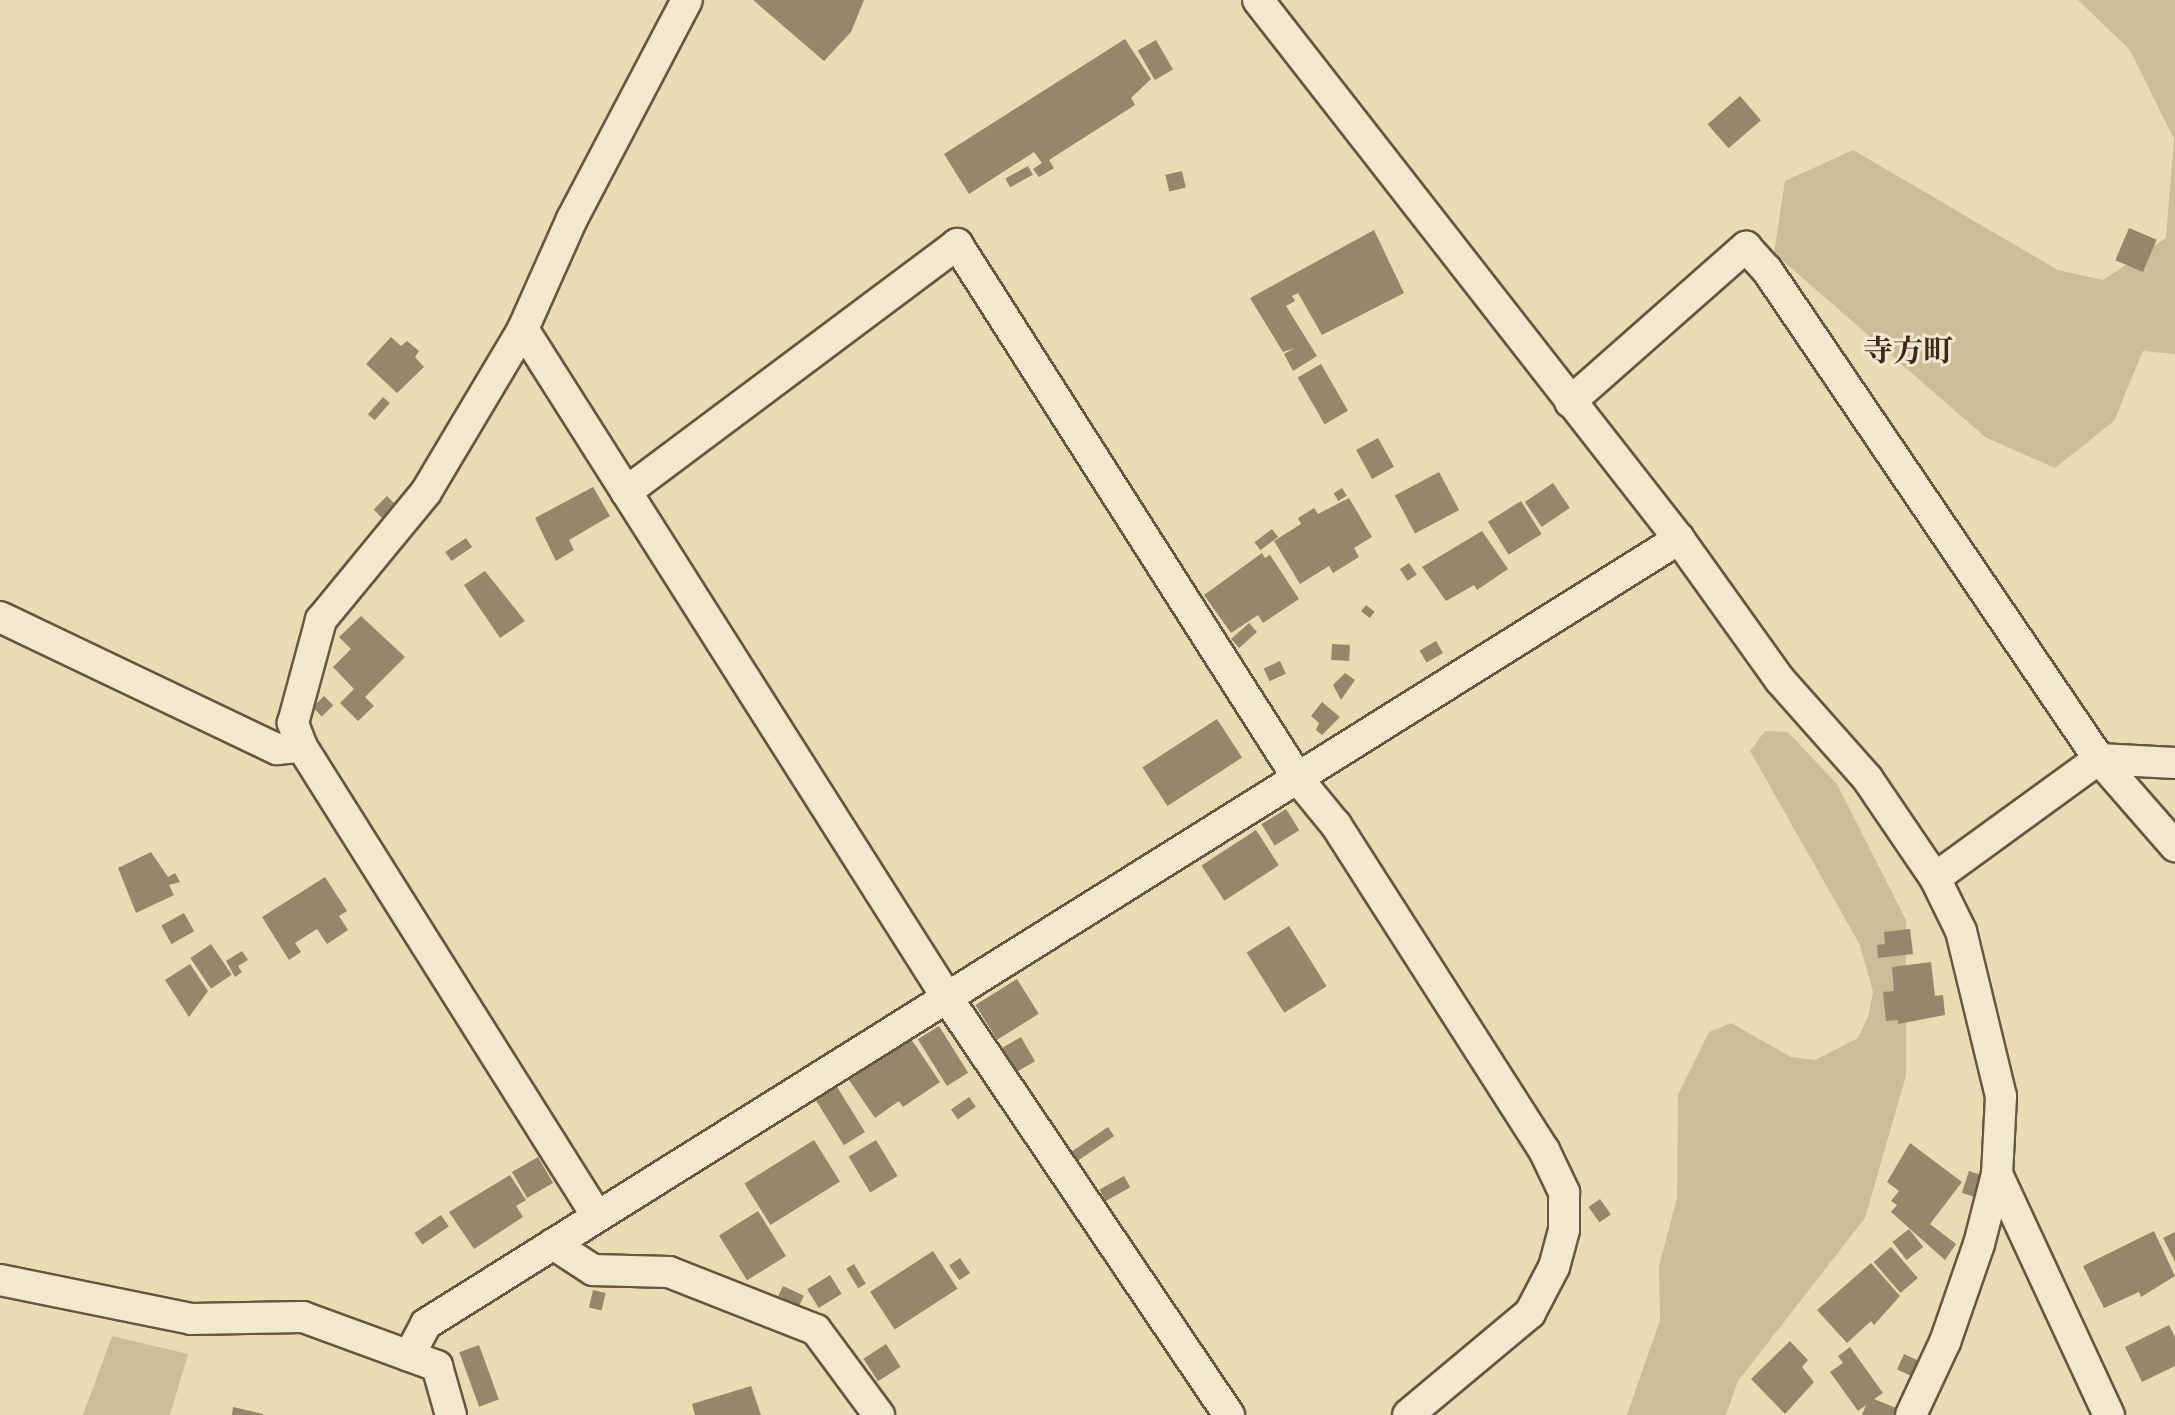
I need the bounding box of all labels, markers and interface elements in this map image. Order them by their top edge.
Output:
district label: 寺方町 [1863,336,1953,372]

